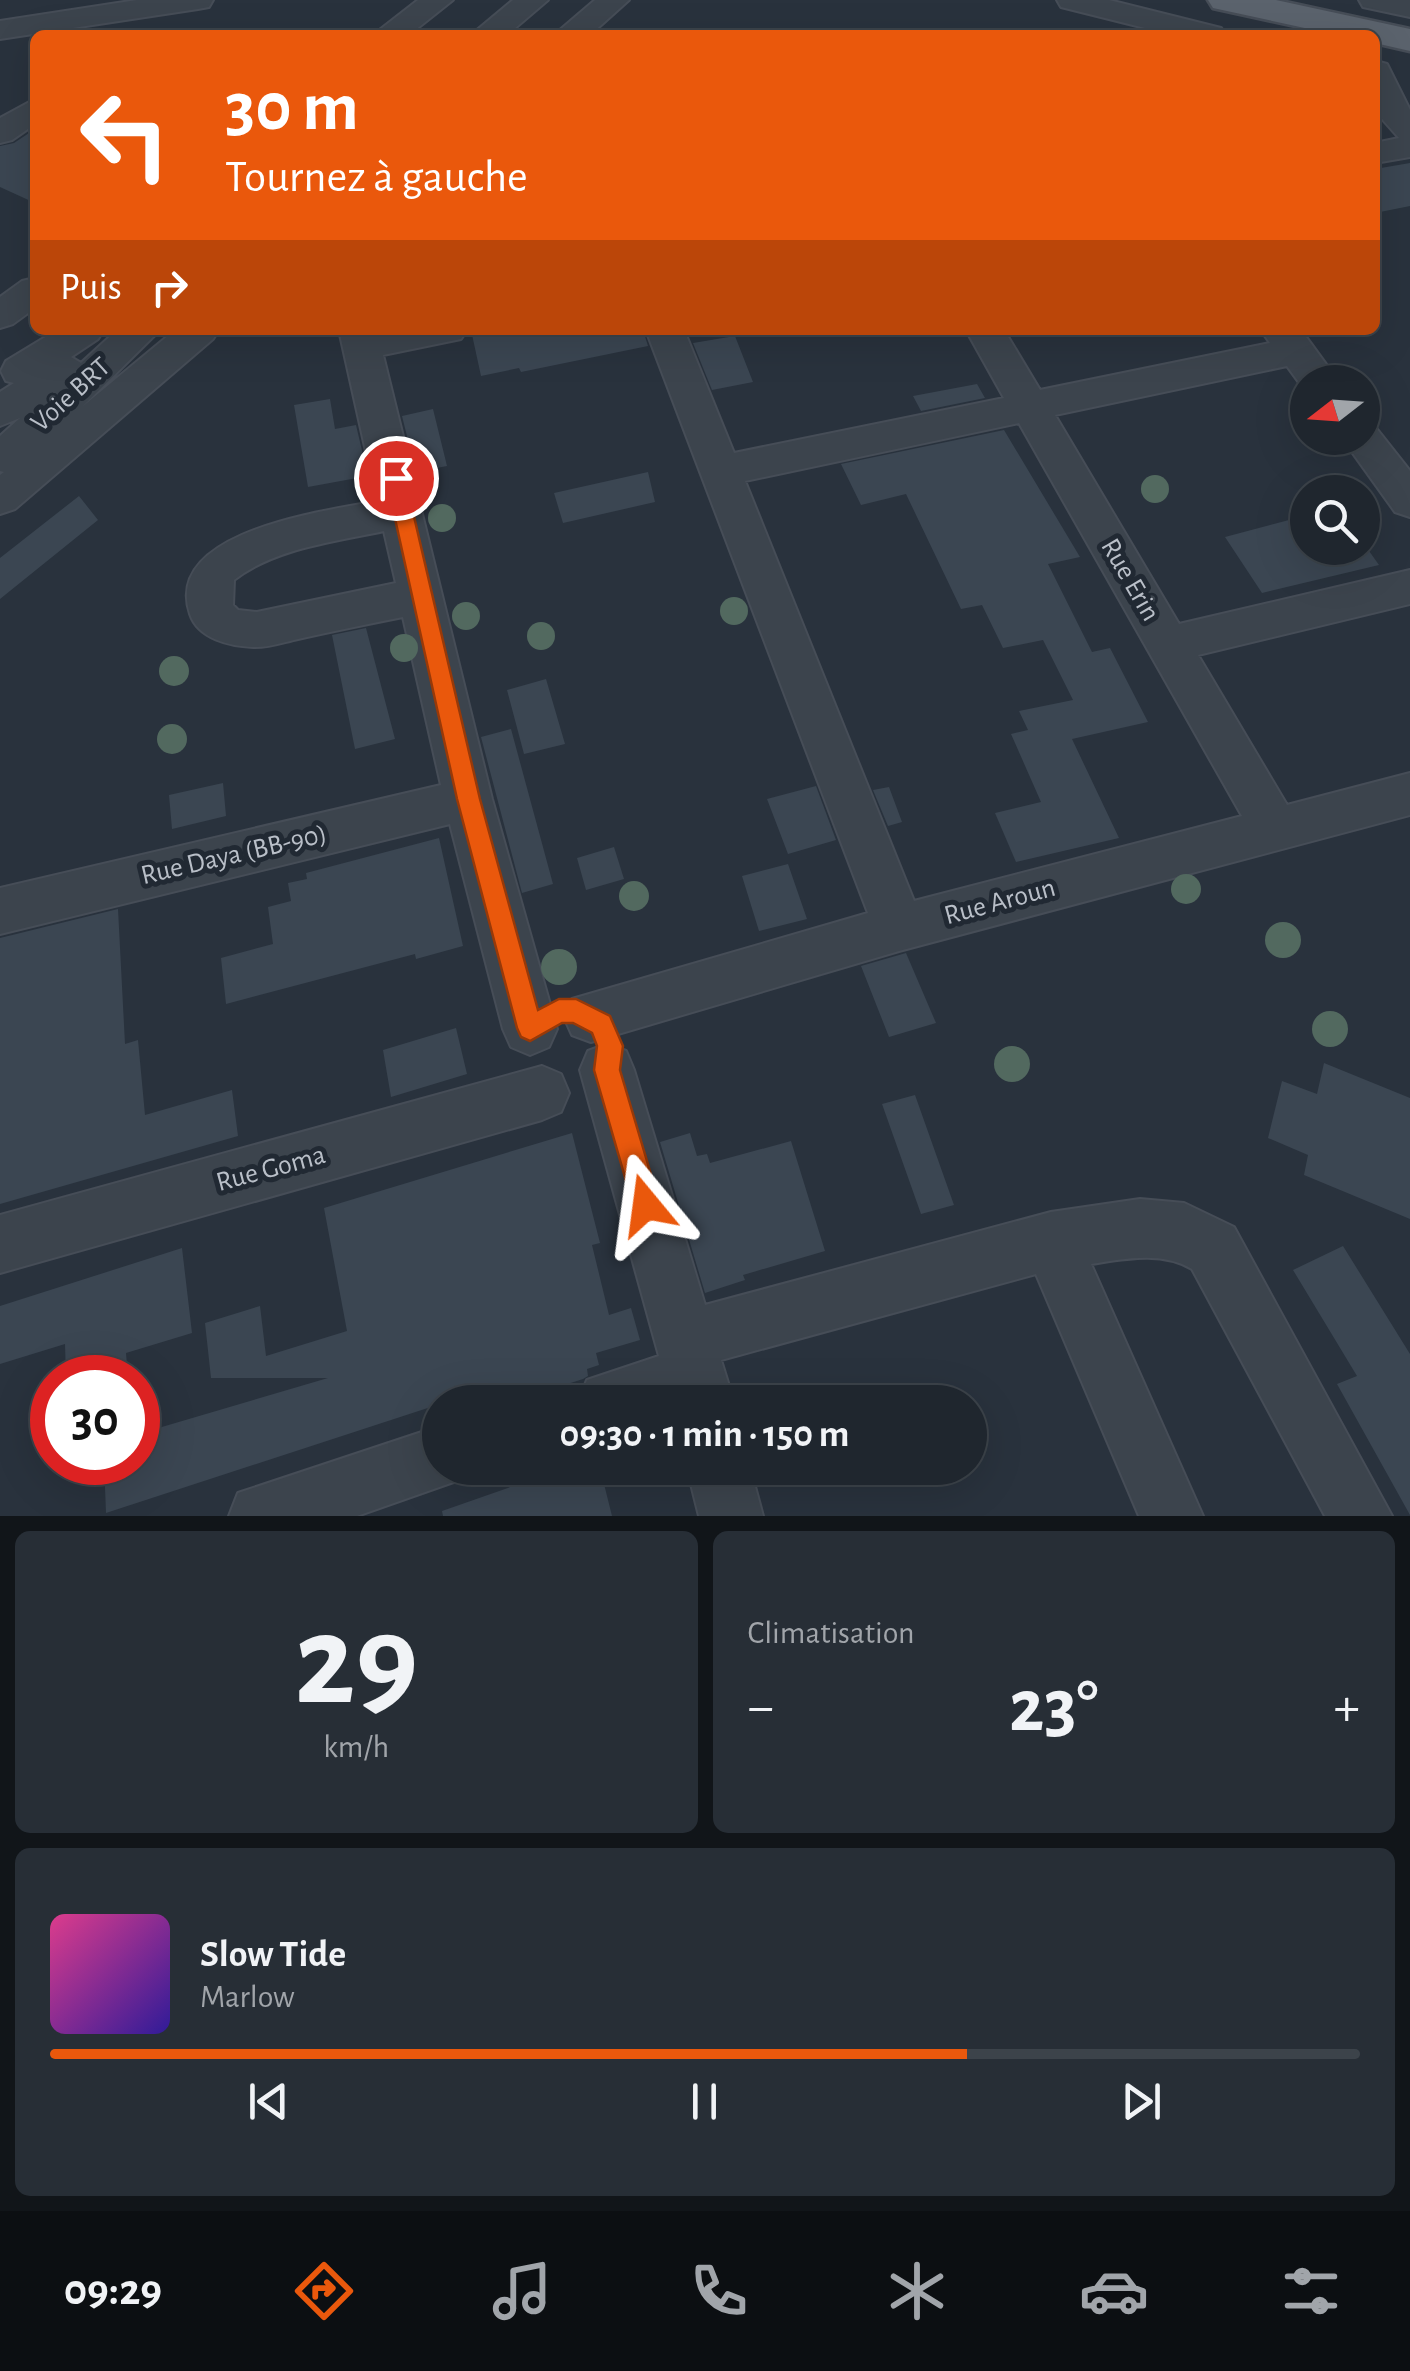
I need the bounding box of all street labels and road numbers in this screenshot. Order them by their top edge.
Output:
street label: Voie BRT [26,352,116,437]
street label: Rue Erin [1095,534,1165,626]
street label: Rue Daya (BB-90) [138,820,330,890]
street label: Rue Aroun [941,874,1059,930]
street label: Rue Goma [213,1141,329,1197]

